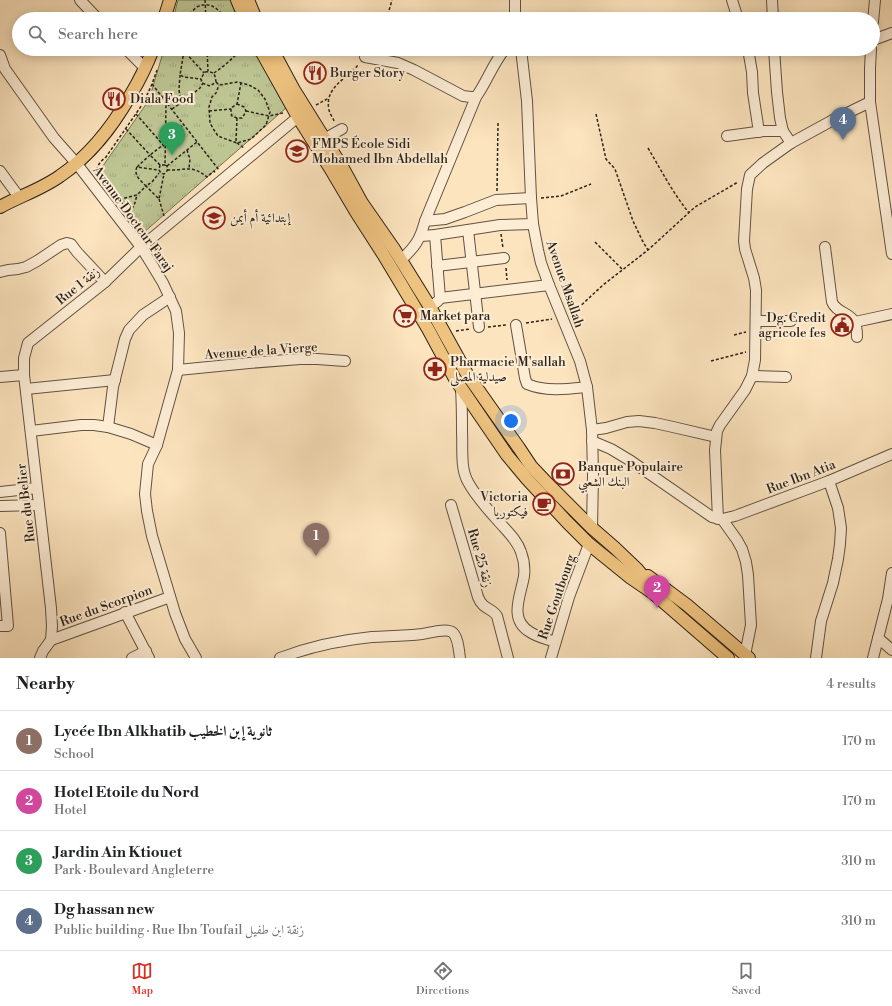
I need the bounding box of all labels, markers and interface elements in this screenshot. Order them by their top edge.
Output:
search box [12,12,880,56]
icon: search [26,23,48,45]
text: Search here [58,25,138,44]
restaurant icon: Burger Story [302,60,328,86]
place label: Burger Story [329,65,406,81]
restaurant icon: Diala Food [101,86,127,112]
place label: Diala Food [130,91,194,107]
pin: 4 [830,107,856,140]
pin: 3 [159,122,185,155]
place label: FMPS École Sidi Mohamed Ibn Abdellah [312,135,448,167]
school or university icon: FMPS École Sidi Mohamed Ibn Abdellah [284,138,310,164]
street label: Avenue Docteur Faraj [89,162,177,275]
school or university icon: إبتدائية أم أيمن [201,205,227,231]
place label: إبتدائية أم أيمن [230,209,291,229]
street label: Avenue Msallah [542,237,588,330]
street label: Rue 1 زنقة [53,264,103,308]
supermarket icon: Market para [392,303,418,329]
place label: Market para [420,308,491,324]
place label: Dg. Credit agricole fes [759,310,826,341]
public building icon: Dg. Credit agricole fes [829,312,855,338]
street label: Avenue de la Vierge [203,339,319,363]
place label: Pharmacie M'sallah صيدلية المصلى [450,354,566,387]
pharmacy icon: Pharmacie M'sallah صيدلية المصلى [422,356,448,382]
your location [501,411,521,431]
street label: Rue Ibn Atia [764,456,838,498]
place label: Banque Populaire البنك الشعبي [577,459,684,493]
bank icon: Banque Populaire البنك الشعبي [550,461,576,487]
street label: Rue du Belier [13,462,39,543]
place label: Victoria فيكتوريا [479,489,528,520]
cafe icon: Victoria فيكتوريا [531,491,557,517]
pin: 1 [303,523,329,556]
street label: Rue 25 زنقة [464,527,496,589]
street label: Rue Goutbourg [535,552,579,642]
pin: 2 [644,575,670,608]
street label: Rue du Scorpion [58,582,155,630]
text: Nearby [16,673,75,695]
text: 4 results [826,676,876,692]
text: Lycée Ibn Alkhatib ثانوية إبن الخطيب [54,722,272,741]
text: 1 [26,733,32,749]
text: 170 m [842,733,876,749]
text: School [54,746,94,762]
text: Hotel Etoile du Nord [54,783,199,802]
text: 2 [25,793,33,809]
text: 170 m [842,793,876,809]
text: Hotel [54,802,87,818]
text: Jardin Ain Ktiouet [54,843,182,862]
text: 3 [25,853,33,869]
text: 310 m [841,853,876,869]
text: Park · Boulevard Angleterre [54,862,214,878]
text: Dg hassan new [54,900,154,919]
text: 4 [25,913,33,929]
text: 310 m [841,913,876,929]
text: Public building · Rue Ibn Toufail زنقة ابن طفيل [54,922,304,938]
tab: Map [131,960,153,998]
tab: Directions [416,960,469,998]
tab: Saved [732,960,761,998]

